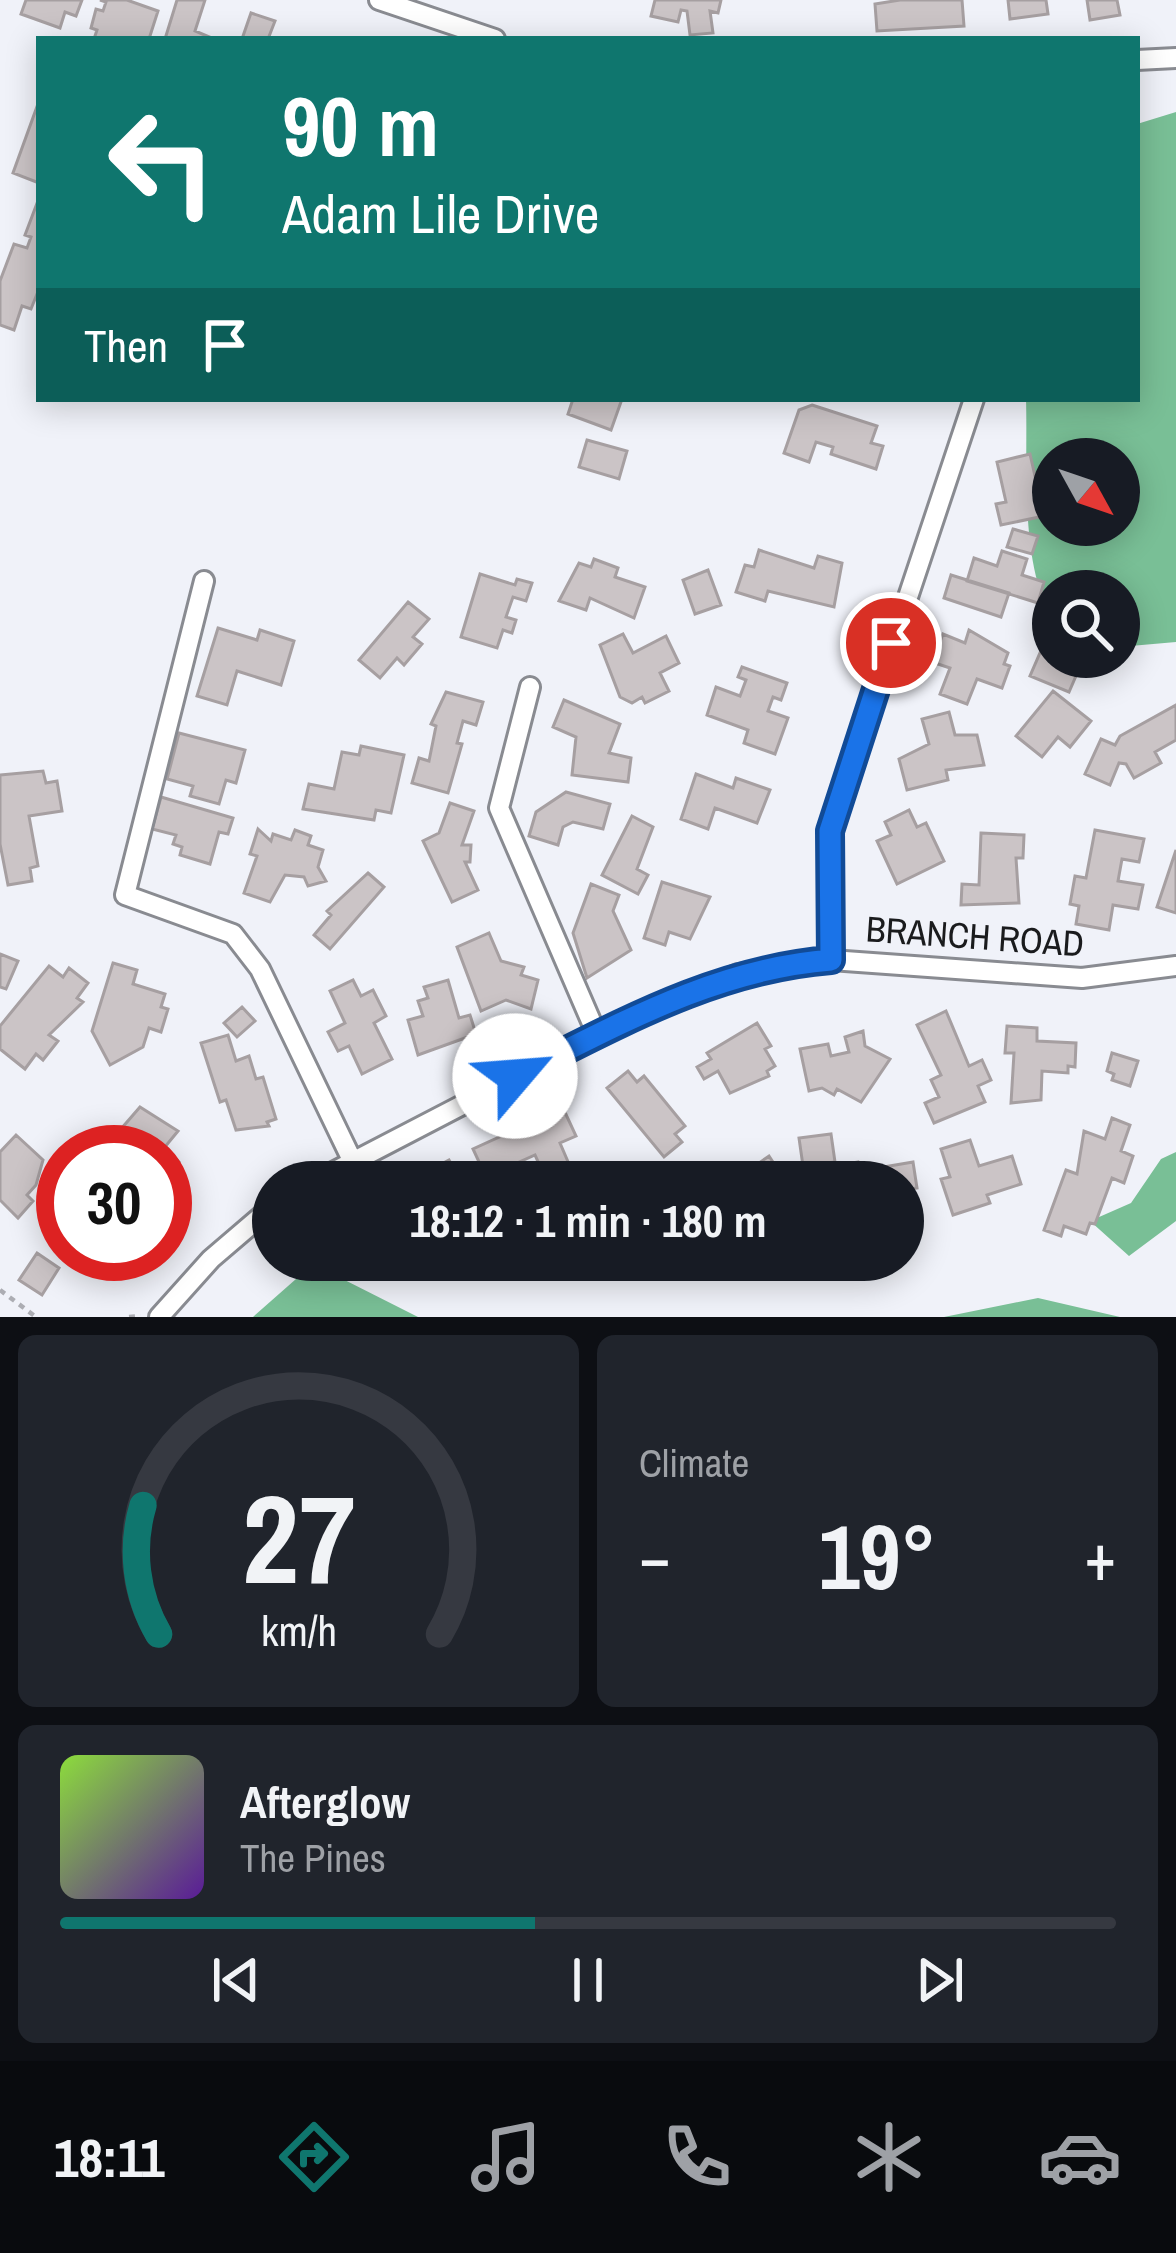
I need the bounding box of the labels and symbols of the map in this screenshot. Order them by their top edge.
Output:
north arrow [1032,438,1140,546]
pin [840,592,942,694]
street label: BRANCH ROAD [865,904,1085,968]
position arrow [452,1013,578,1139]
speed limit sign: 30 [36,1125,192,1281]

